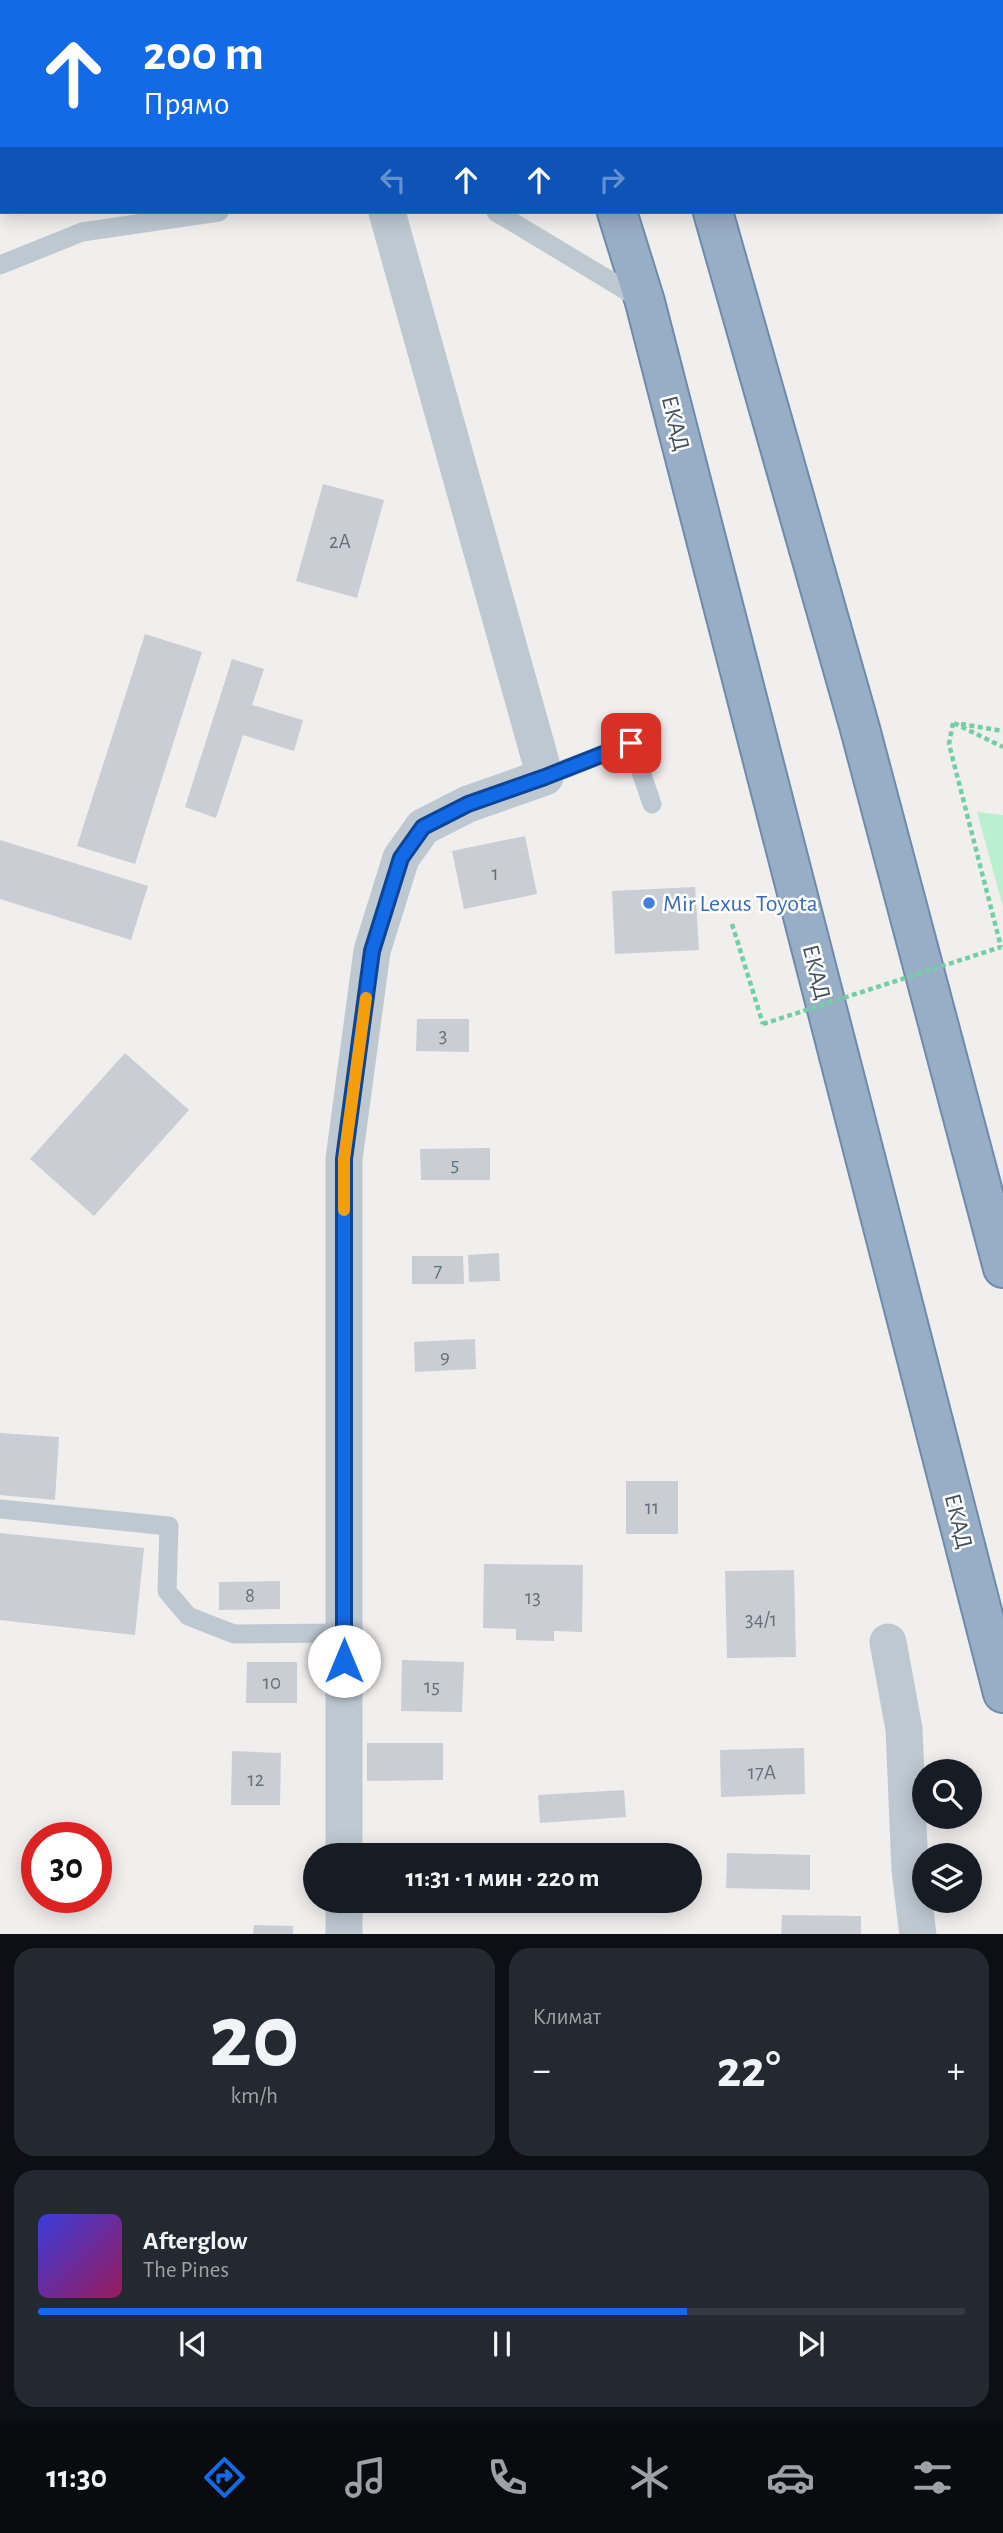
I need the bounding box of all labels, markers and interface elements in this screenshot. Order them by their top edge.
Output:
icon: ahead [28,28,119,119]
text: 200 m [143,30,264,79]
text: Прямо [143,88,229,120]
icon: left [374,161,412,199]
icon: ahead [447,161,485,199]
icon: ahead [520,161,558,199]
icon: right [593,161,631,199]
street label: ЕКАД [657,393,693,453]
house number: 2А [329,531,351,552]
pin [601,713,661,773]
icon: arrive [612,724,650,762]
house number: 1 [491,863,499,884]
place label: Mir Lexus Toyota [663,892,818,916]
marker: Mir Lexus Toyota [641,895,657,911]
street label: ЕКАД [798,942,834,1002]
house number: 3 [439,1025,447,1046]
house number: 5 [451,1154,459,1175]
house number: 7 [434,1260,443,1281]
house number: 9 [440,1346,450,1367]
street label: ЕКАД [940,1491,976,1551]
house number: 11 [645,1497,659,1518]
house number: 8 [245,1585,255,1606]
house number: 13 [525,1587,541,1608]
house number: 34/1 [745,1609,777,1630]
position arrow [307,1624,381,1698]
house number: 10 [263,1672,281,1693]
house number: 15 [424,1676,440,1697]
map controls [912,1759,982,1913]
button: search [912,1759,982,1829]
house number: 17А [748,1762,776,1783]
house number: 12 [248,1769,264,1790]
speed limit sign: 30 [21,1822,112,1913]
button: layers [912,1843,982,1913]
text: 11:31 · 1 мин · 220 m [406,1865,599,1891]
text: 20 [209,1992,299,2083]
text: Климат [533,2006,601,2029]
text: 22° [717,2044,781,2096]
text: − [533,2052,551,2090]
text: + [947,2052,965,2090]
text: km/h [231,2085,278,2108]
text: Afterglow [143,2228,247,2254]
text: The Pines [143,2259,229,2282]
icon: previous [174,2325,212,2363]
icon: pause [483,2325,521,2363]
icon: next [792,2325,830,2363]
icon: directions [200,2453,249,2502]
icon: music [341,2453,390,2502]
icon: phone [483,2453,532,2502]
icon: climate [625,2453,674,2502]
icon: car [766,2453,815,2502]
icon: filters [908,2453,957,2502]
text: 11:30 [46,2461,107,2493]

